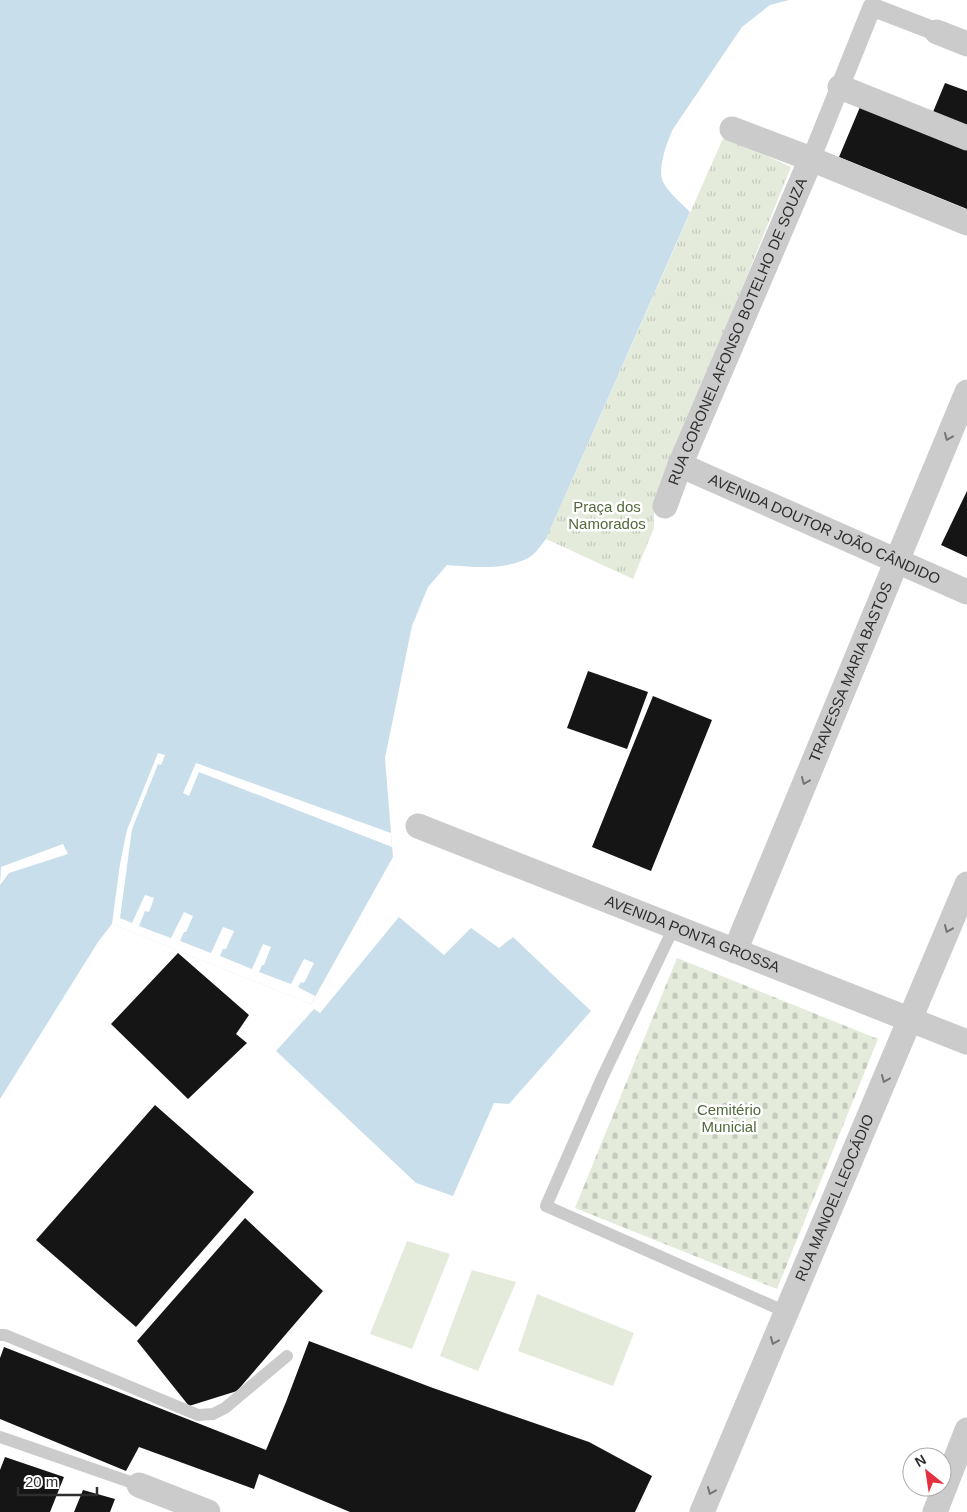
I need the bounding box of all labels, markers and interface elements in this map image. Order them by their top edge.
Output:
street label: RUA CORONEL AFONSO BOTELHO DE SOUZA [664,175,810,487]
one-way arrow [944,432,955,441]
street label: AVENIDA DOUTOR JOÃO CÂNDIDO [706,470,943,587]
park label: Praça dos Namorados [568,498,646,532]
street label: TRAVESSA MARIA BASTOS [805,579,895,765]
one-way arrow [801,776,811,785]
street label: AVENIDA PONTA GROSSA [603,892,783,976]
one-way arrow [944,924,954,933]
one-way arrow [881,1074,891,1083]
park label: Cemitério Municial [697,1101,761,1135]
street label: RUA MANOEL LEOCÁDIO [791,1112,877,1284]
one-way arrow [770,1336,780,1345]
north arrow [902,1447,952,1497]
text: N [912,1451,929,1470]
scale bar [18,1464,96,1496]
text: 20 m [25,1473,58,1490]
one-way arrow [706,1486,717,1495]

